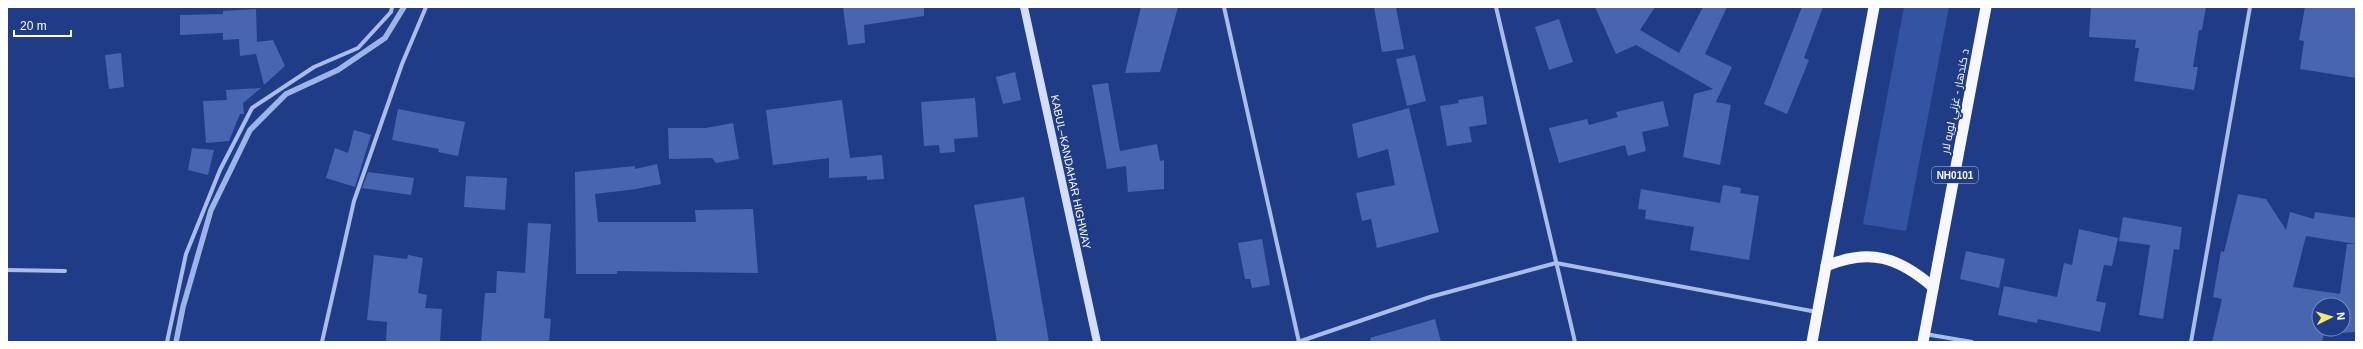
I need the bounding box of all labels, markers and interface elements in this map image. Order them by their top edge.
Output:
scale bar [14,12,71,38]
text: 20 m [20,19,47,33]
street label: د کندهار - غزني لويه لار [1939,48,1974,156]
street label: KABUL–KANDAHAR HIGHWAY [1049,94,1093,251]
road number: NH0101 [1932,167,1978,183]
north arrow [2311,297,2351,337]
text: N [2335,312,2347,321]

